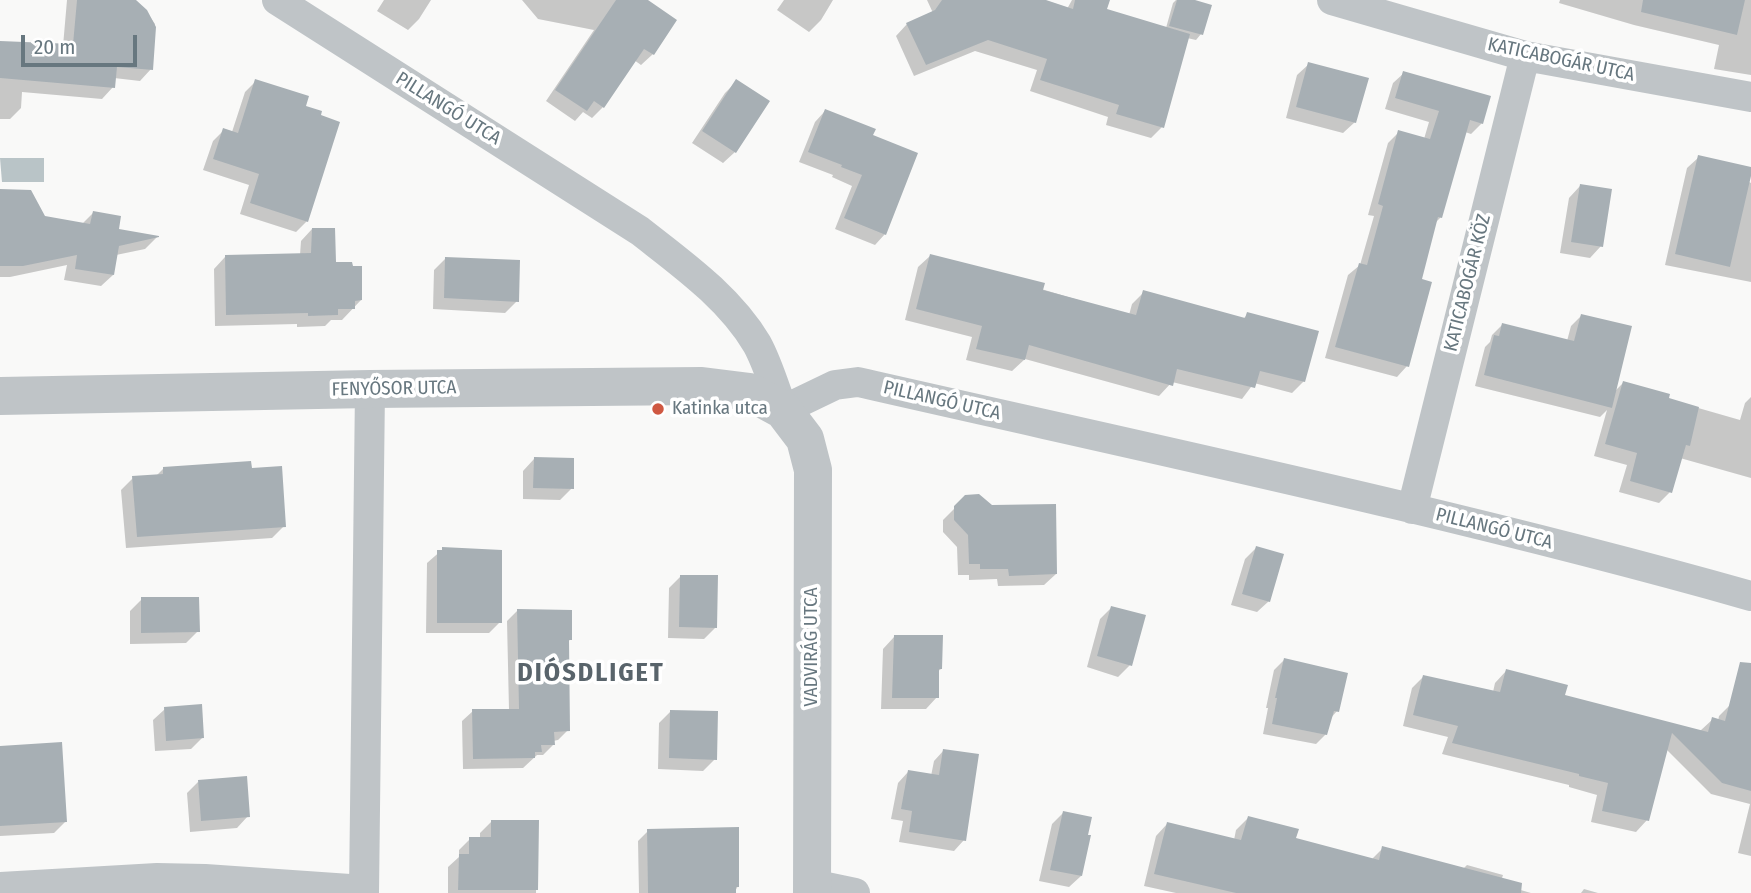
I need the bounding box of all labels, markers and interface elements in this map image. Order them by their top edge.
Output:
scale bar [24,21,140,65]
street label: KATICABOGÁR UTCA [1486,33,1636,87]
text: 20 m [34,34,75,60]
street label: PILLANGÓ UTCA [391,68,505,150]
street label: KATICABOGÁR KÖZ [1440,212,1496,354]
street label: PILLANGÓ UTCA [881,376,1003,426]
street label: FENYŐSOR UTCA [331,377,457,401]
place label: Katinka utca [672,398,768,420]
marker: Katinka utca [650,401,666,417]
street label: PILLANGÓ UTCA [1433,503,1555,555]
street label: VADVIRÁG UTCA [801,587,823,707]
district label: DIÓSDLIGET [519,658,663,690]

